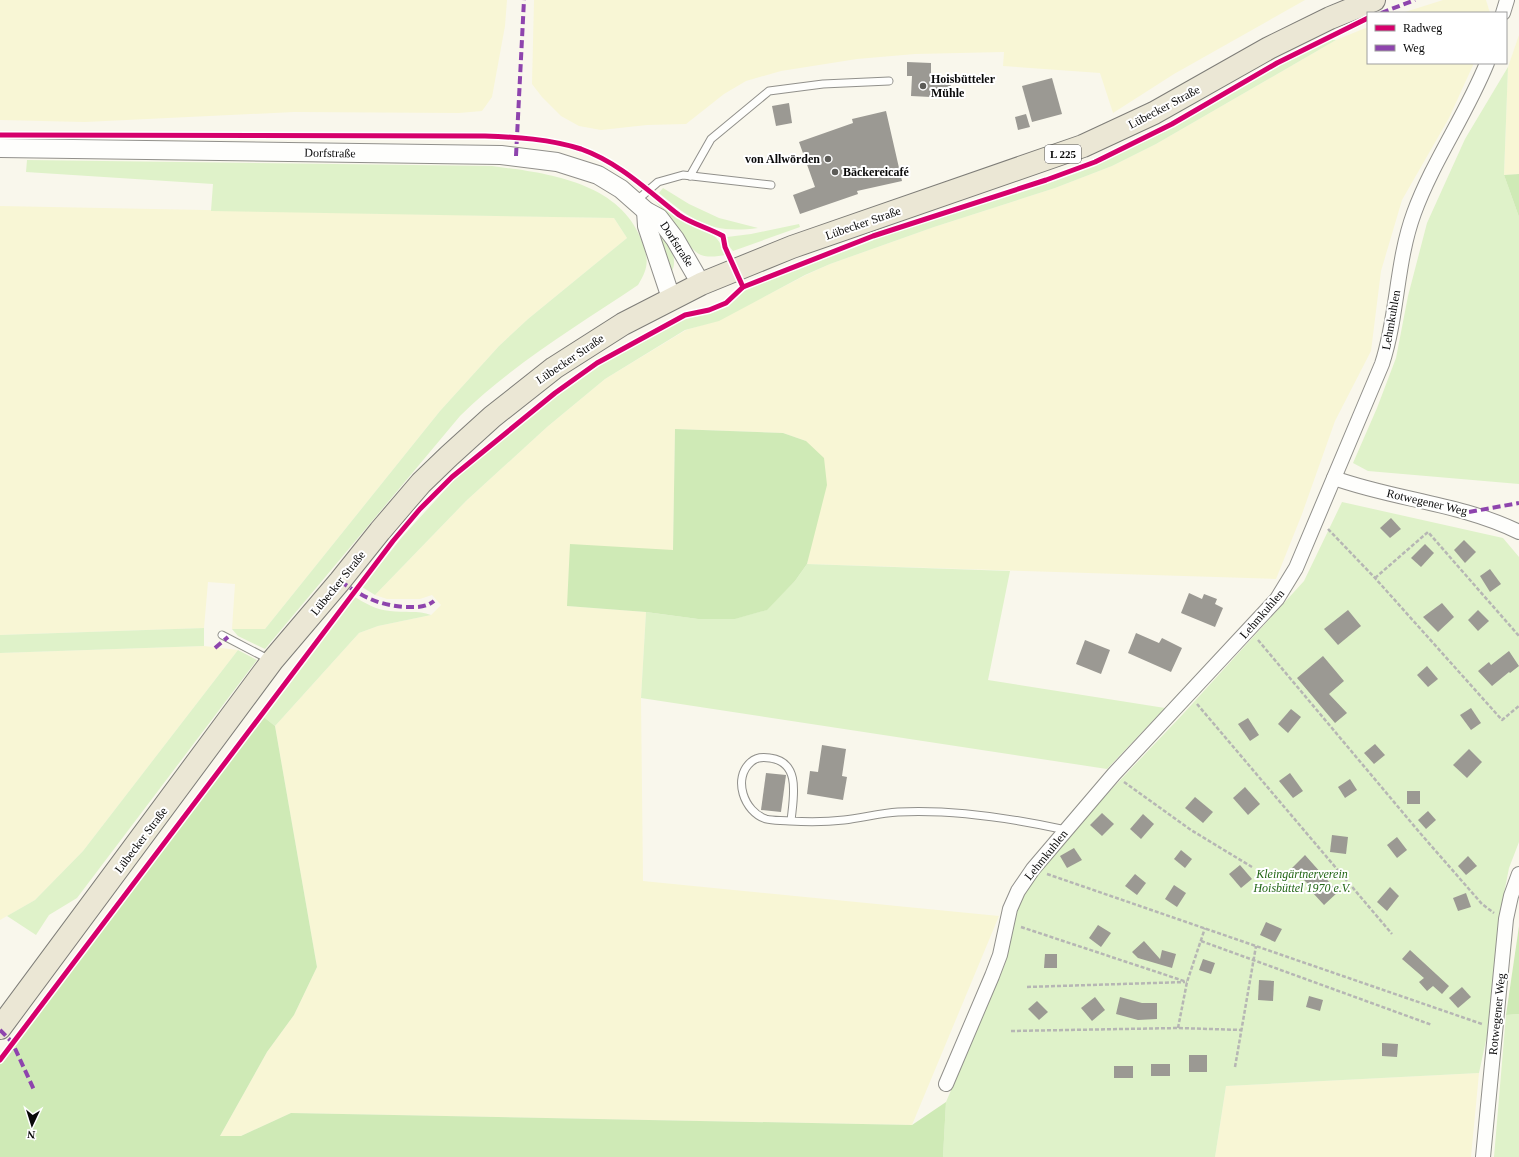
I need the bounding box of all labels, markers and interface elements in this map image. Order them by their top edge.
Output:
legend [1367,12,1507,64]
text: Radweg [1403,21,1442,35]
text: Weg [1403,41,1425,55]
place label: Hoisbütteler Mühle [931,72,996,100]
marker: Hoisbütteler Mühle [918,81,928,91]
street label: Lübecker Straße [1126,82,1202,132]
road number: L 225 [1045,145,1081,163]
street label: Dorfstraße [304,146,356,160]
place label: von Allwörden [745,152,820,166]
marker: von Allwörden [823,154,833,164]
place label: Bäckereicafé [843,165,909,179]
marker: Bäckereicafé [830,167,840,177]
street label: Lübecker Straße [823,204,903,242]
street label: Dorfstraße [657,219,697,269]
street label: Lehmkuhlen [1379,289,1403,351]
street label: Lübecker Straße [533,331,607,387]
street label: Rotwegener Weg [1385,486,1469,518]
street label: Lübecker Straße [308,548,368,618]
street label: Lehmkuhlen [1237,587,1287,641]
street label: Lübecker Straße [112,804,170,876]
street label: Lehmkuhlen [1021,827,1071,883]
park label: Kleingärtnerverein Hoisbüttel 1970 e.V. [1252,867,1351,895]
street label: Rotwegener Weg [1486,972,1508,1056]
north arrow [12,1105,52,1145]
text: N [27,1129,36,1141]

